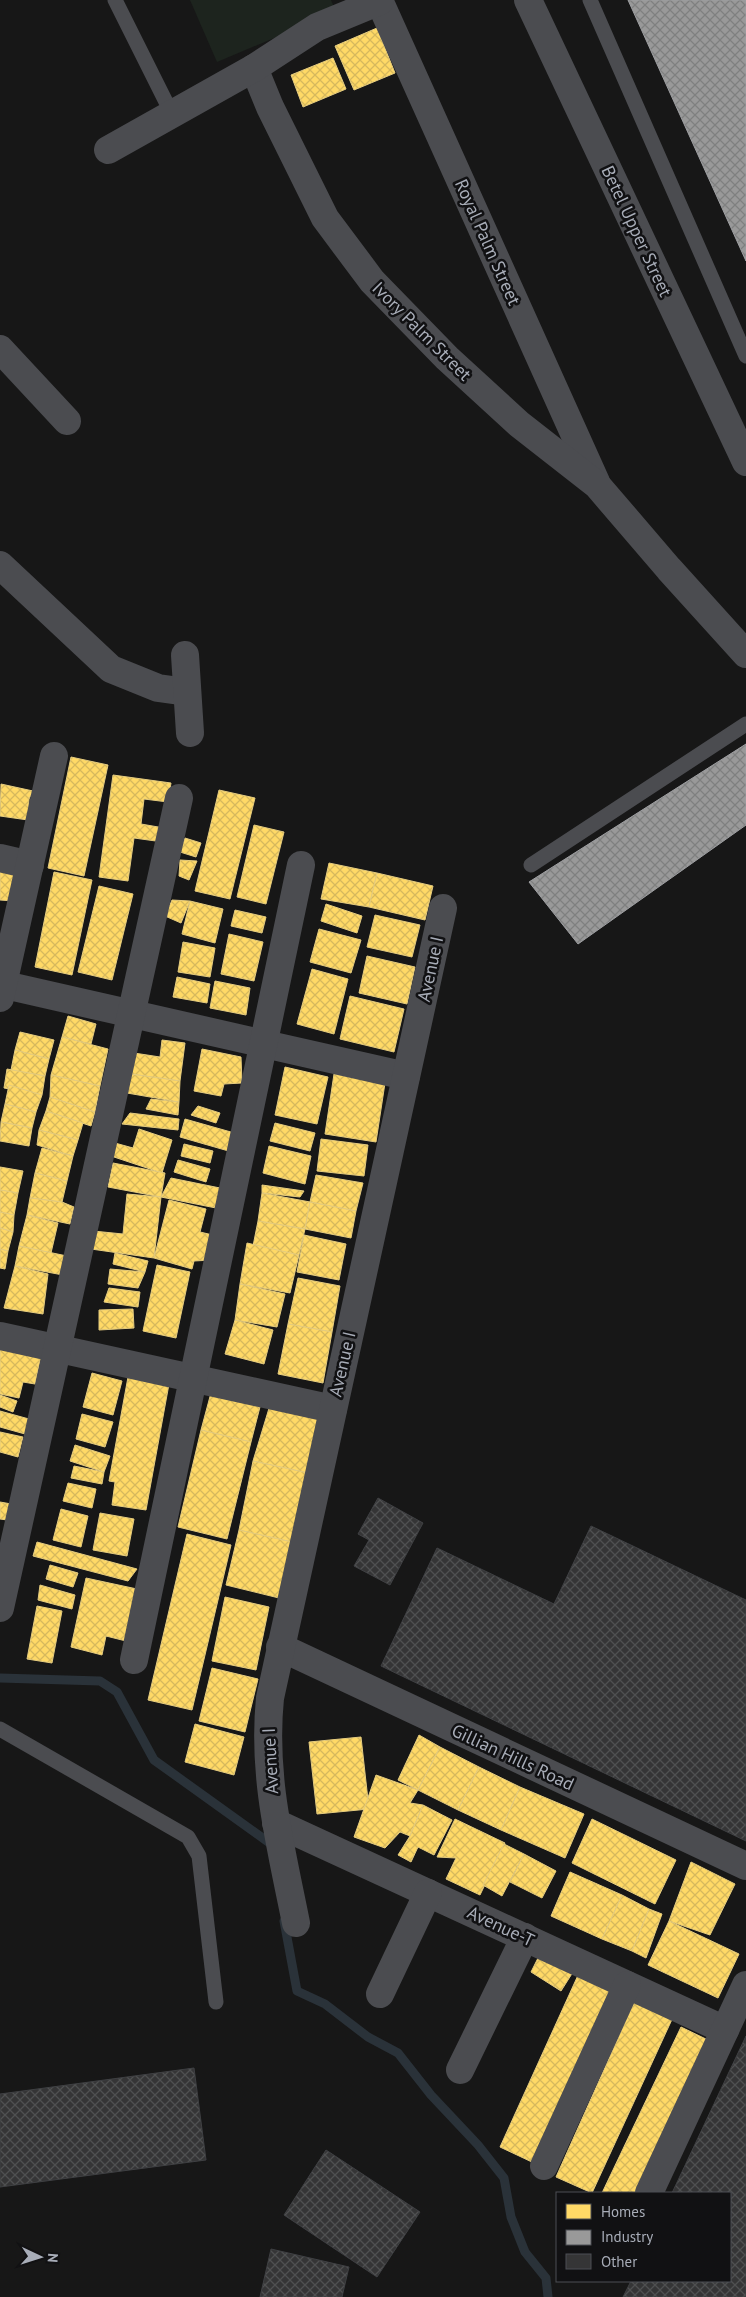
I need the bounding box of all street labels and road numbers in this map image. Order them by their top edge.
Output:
street label: Betel Upper Street [597,162,677,300]
street label: Royal Palm Street [450,175,526,309]
street label: Ivory Palm Street [368,277,476,385]
street label: Avenue I [412,934,448,1004]
street label: Avenue I [323,1329,361,1399]
street label: Gillian Hills Road [448,1719,578,1795]
street label: Avenue I [257,1727,283,1795]
street label: Avenue-T [464,1901,538,1951]

